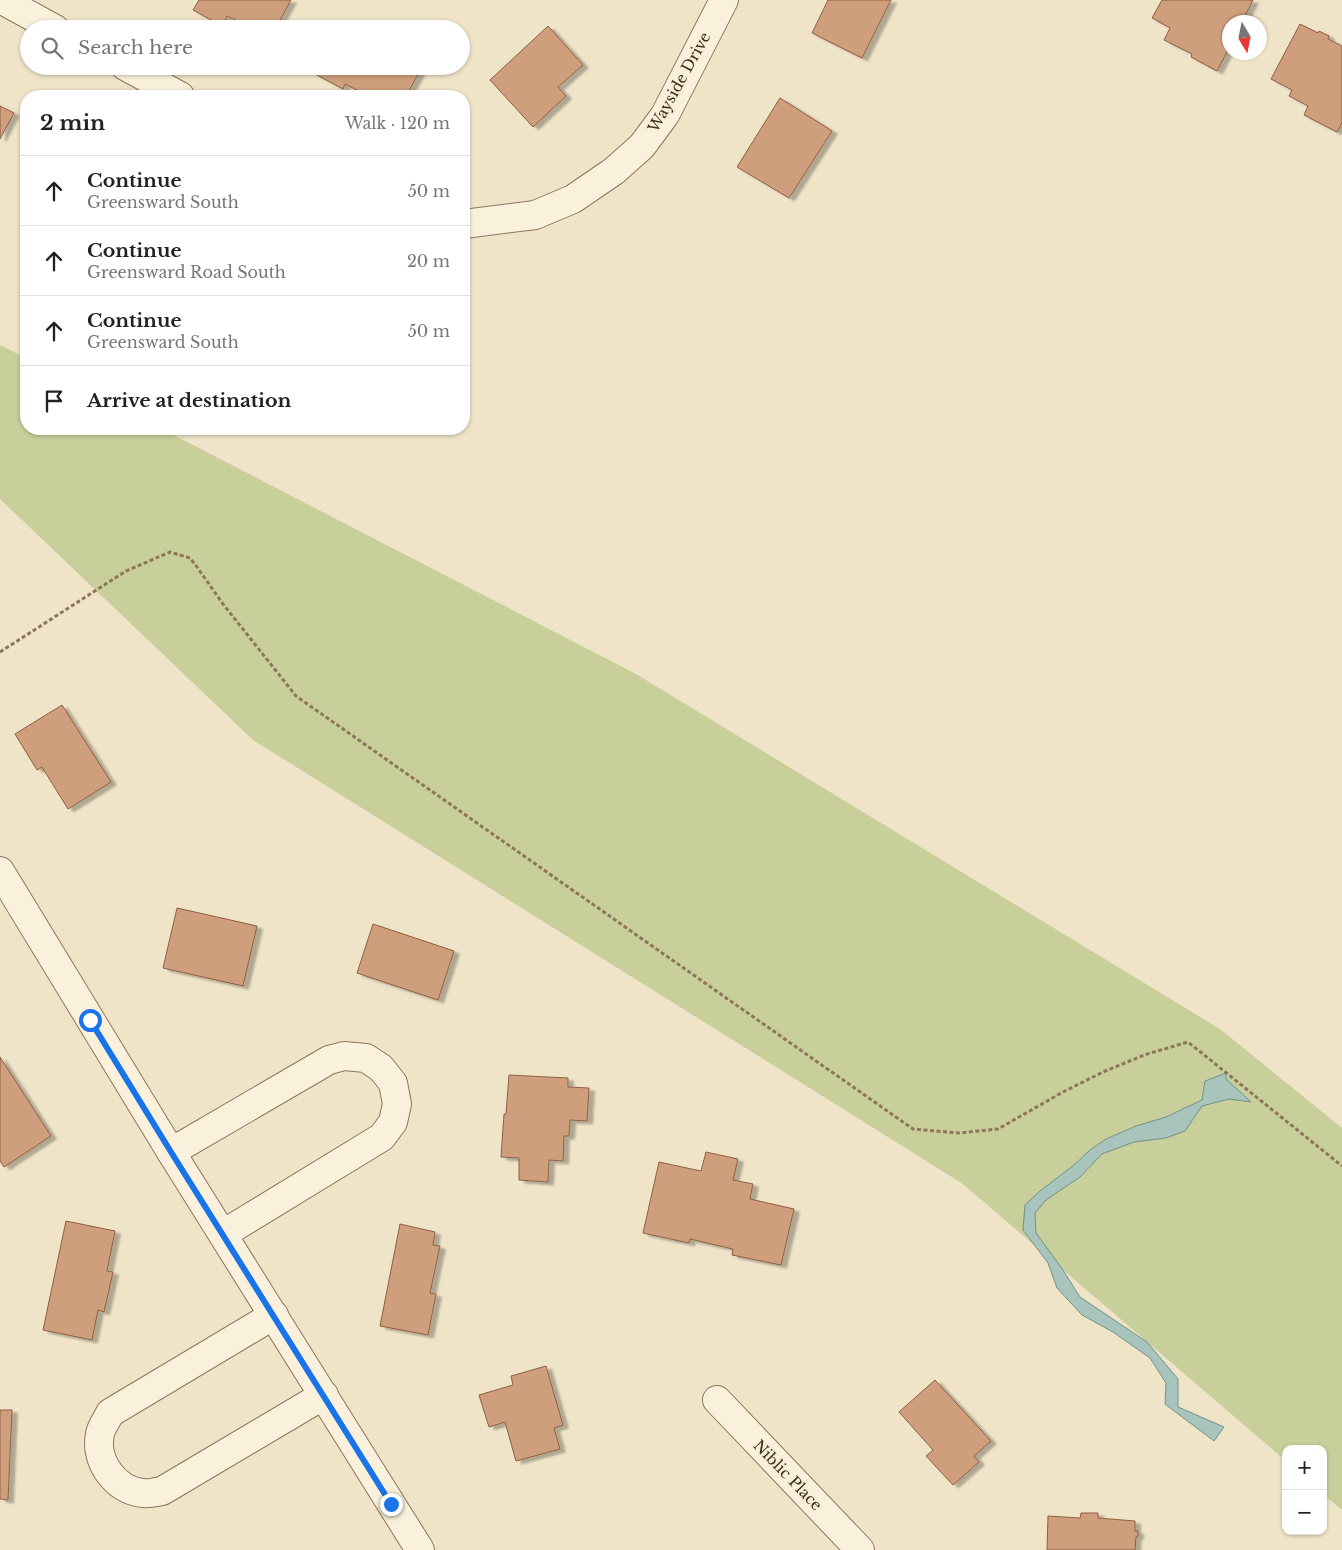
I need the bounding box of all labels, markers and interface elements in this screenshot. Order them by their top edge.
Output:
north arrow [1222,15,1267,60]
search box [20,20,470,75]
street label: Wayside Drive [643,29,714,136]
icon: search [38,34,66,62]
text: Search here [78,36,193,59]
text: 2 min [40,110,105,136]
text: Walk · 120 m [345,113,450,133]
text: Continue [87,169,182,192]
icon: ahead [40,177,68,205]
text: 50 m [408,181,450,201]
text: Greensward South [87,192,239,212]
text: Continue [87,239,182,262]
icon: ahead [40,247,68,275]
text: 20 m [407,251,450,271]
text: Greensward Road South [87,262,286,282]
text: Continue [87,309,182,332]
icon: ahead [40,317,68,345]
text: 50 m [408,321,450,341]
text: Greensward South [87,332,239,352]
icon: arrive [40,387,68,415]
text: Arrive at destination [87,389,291,412]
route start [79,1009,102,1032]
street label: Niblic Place [750,1436,826,1514]
map controls [1282,1445,1327,1535]
button: + [1282,1445,1327,1490]
button: − [1282,1490,1327,1535]
route end [380,1493,403,1516]

